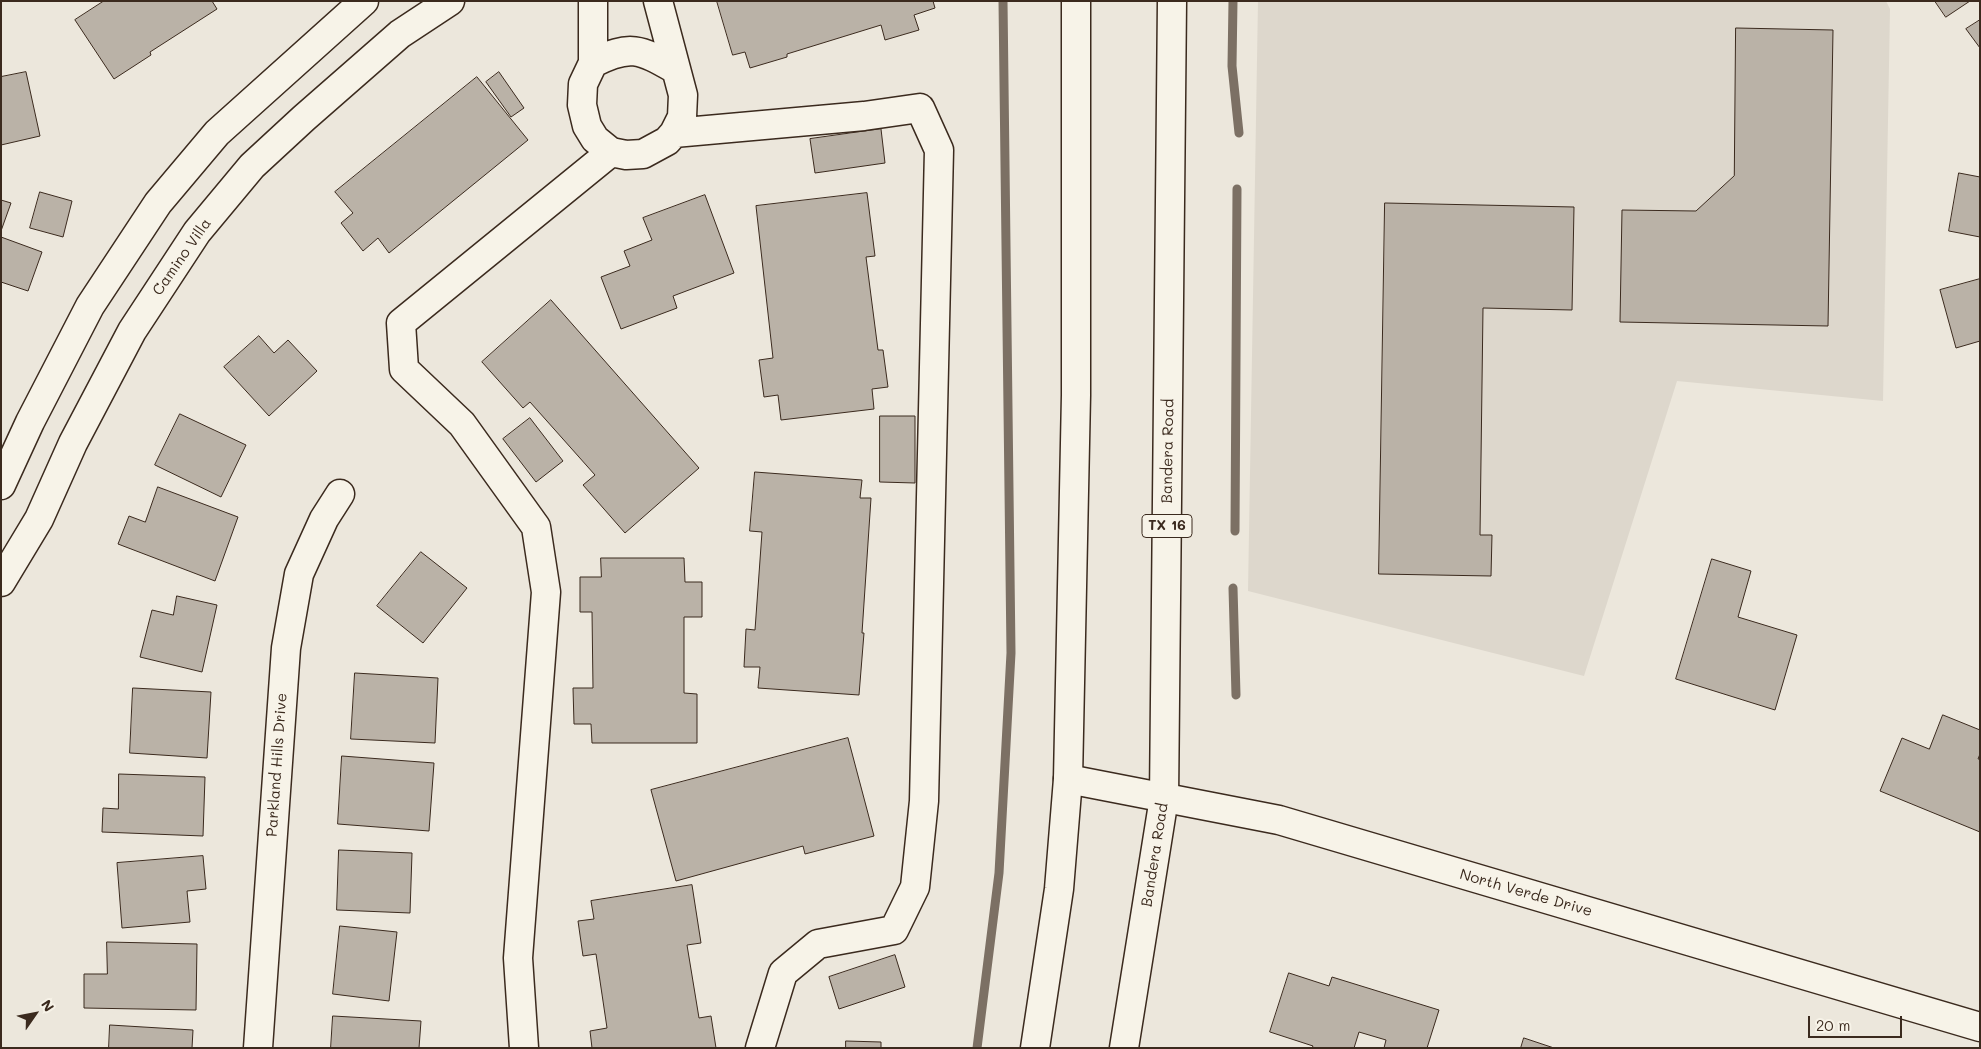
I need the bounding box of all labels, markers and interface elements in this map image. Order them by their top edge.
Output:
street label: Camino Villa [149,215,215,299]
street label: Bandera Road [1158,398,1178,504]
road number: TX 16 [1142,514,1192,538]
street label: Parkland Hills Drive [263,692,291,838]
street label: Bandera Road [1138,802,1172,908]
street label: North Verde Drive [1458,865,1594,921]
north arrow [10,989,60,1039]
text: N [37,996,59,1015]
scale bar [1811,1006,1905,1038]
text: 20 m [1816,1015,1850,1035]

